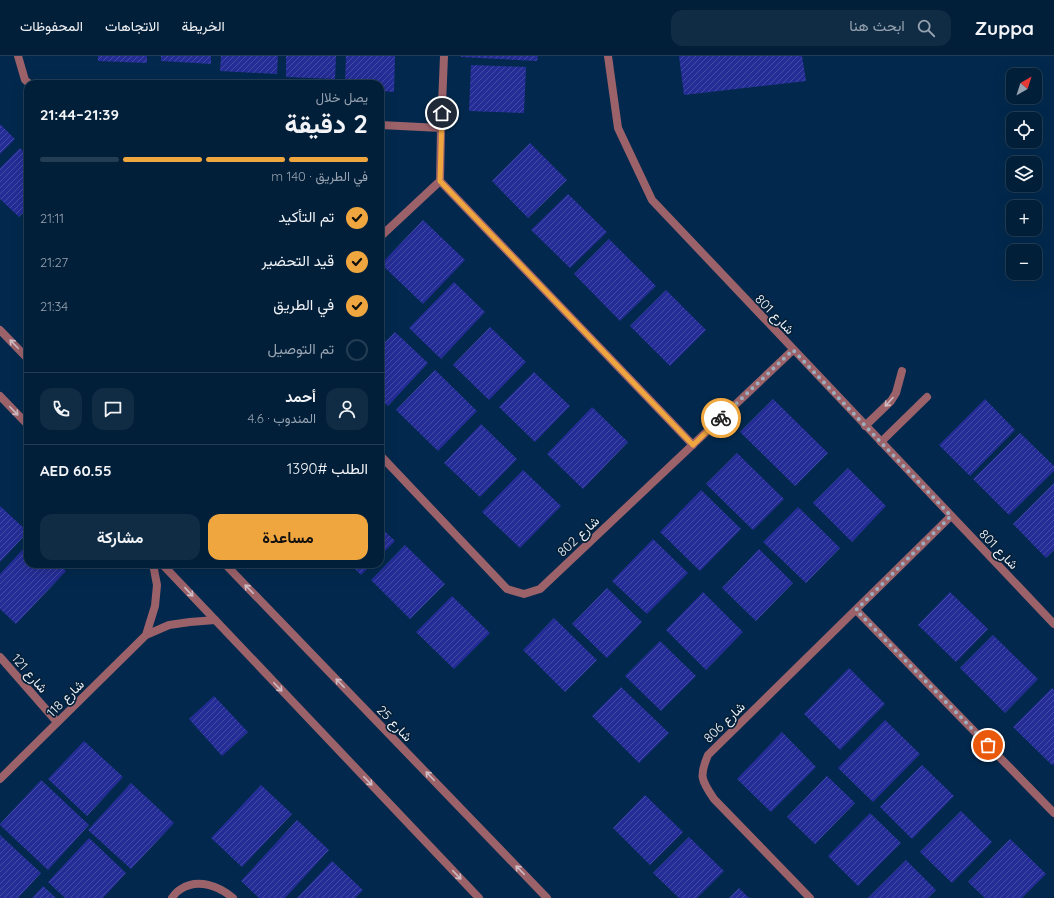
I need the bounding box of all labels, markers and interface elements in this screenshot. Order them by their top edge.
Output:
search box [671,10,951,46]
text: ابحث هنا [849,16,905,35]
text: Zuppa [975,16,1034,40]
text: المحفوظات [20,17,83,35]
text: الاتجاهات [105,17,159,35]
text: الخريطة [181,17,225,35]
icon: search [915,17,937,39]
north arrow [1006,68,1042,104]
map controls [1006,68,1042,280]
text: يصل خلال [316,89,368,105]
pin [425,96,459,130]
icon: home [431,102,453,124]
text: 21:39–21:44 [40,105,119,124]
text: 2 دقيقة [285,107,368,140]
button: locate [1006,112,1042,148]
button: layers [1006,156,1042,192]
text: في الطريق · 140 m [271,168,368,184]
button: + [1006,200,1042,236]
text: تم التأكيد [278,207,334,226]
icon: check [346,207,368,229]
text: 21:11 [40,210,64,226]
button: − [1006,244,1042,280]
text: قيد التحضير [262,251,334,270]
icon: check [346,251,368,273]
text: 21:27 [40,254,68,270]
street label: شارع 801 [751,291,798,339]
text: في الطريق [273,295,334,314]
icon: check [346,295,368,317]
text: 21:34 [40,298,68,314]
one-way arrow [9,339,19,349]
text: تم التوصيل [267,339,334,358]
text: أحمد [285,387,316,406]
button: phone [40,388,82,430]
button: chat [92,388,134,430]
button: person [326,388,368,430]
one-way arrow [885,396,894,406]
courier [701,398,741,438]
one-way arrow [9,406,19,416]
icon: bike [710,407,732,429]
text: المندوب · 4.6 [248,410,316,426]
text: الطلب #1390 [287,459,368,478]
text: AED 60.55 [40,461,112,480]
street label: شارع 802 [554,513,604,561]
button: مشاركة [40,514,200,560]
button: مساعدة [208,514,368,560]
street label: شارع 801 [975,526,1022,574]
one-way arrow [245,584,254,594]
one-way arrow [184,587,194,597]
street label: شارع 121 [7,650,51,697]
street label: شارع 118 [43,676,88,721]
one-way arrow [335,678,344,688]
one-way arrow [273,682,283,692]
street label: شارع 806 [700,698,749,747]
street label: شارع 25 [373,702,416,746]
pin [971,728,1005,762]
icon: bag [977,734,999,756]
one-way arrow [425,771,435,781]
one-way arrow [363,776,373,786]
one-way arrow [515,865,525,875]
one-way arrow [453,870,462,880]

